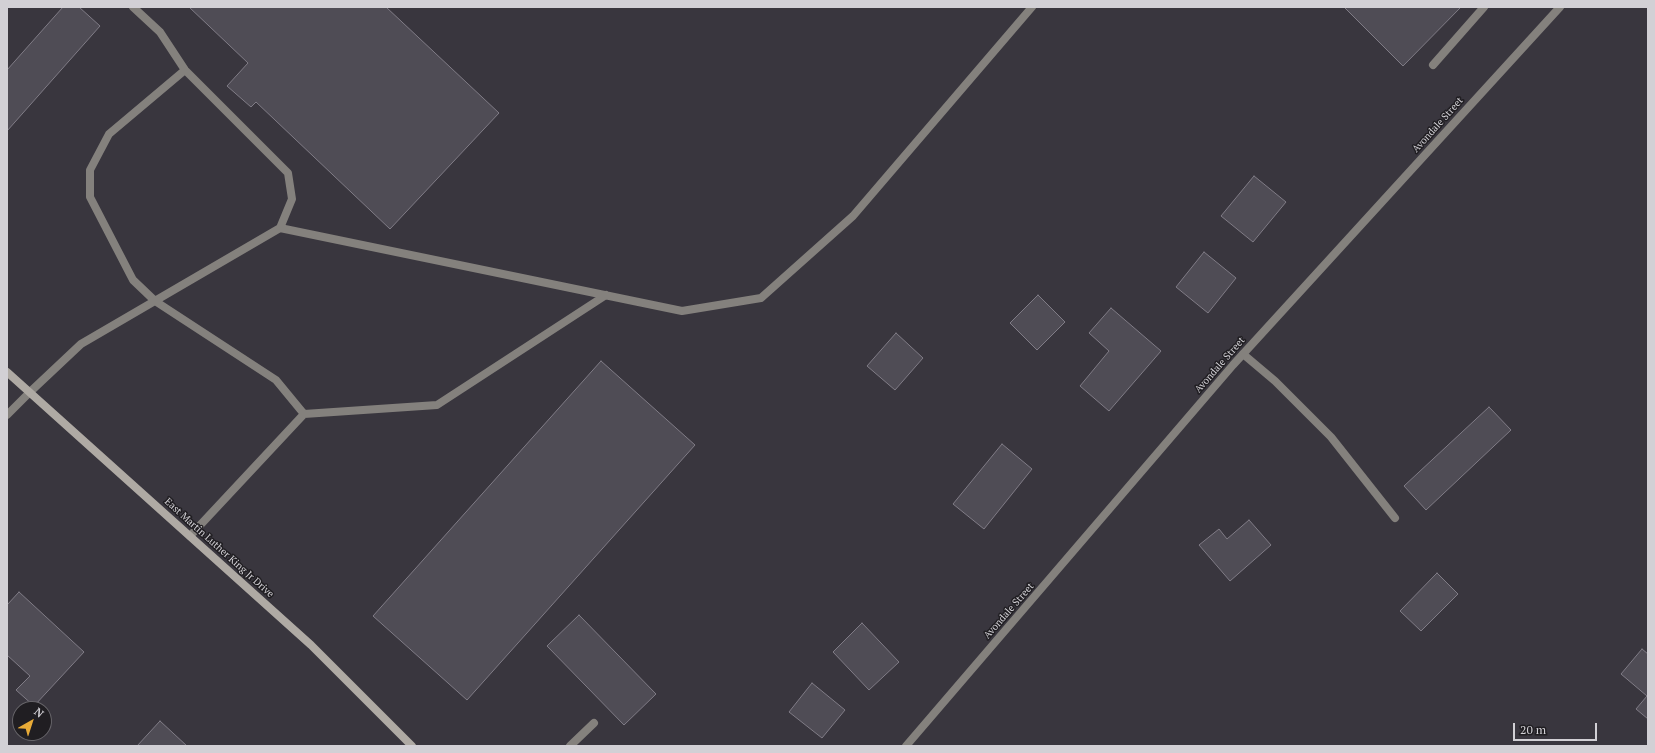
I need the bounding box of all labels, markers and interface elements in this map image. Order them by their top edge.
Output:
street label: Avondale Street [1410,95,1466,155]
street label: Avondale Street [1192,335,1248,395]
street label: East Martin Luther King Jr Drive [162,496,276,600]
street label: Avondale Street [981,581,1037,641]
north arrow [12,701,52,741]
text: N [31,704,47,721]
scale bar [1515,715,1599,741]
text: 20 m [1520,722,1546,737]

